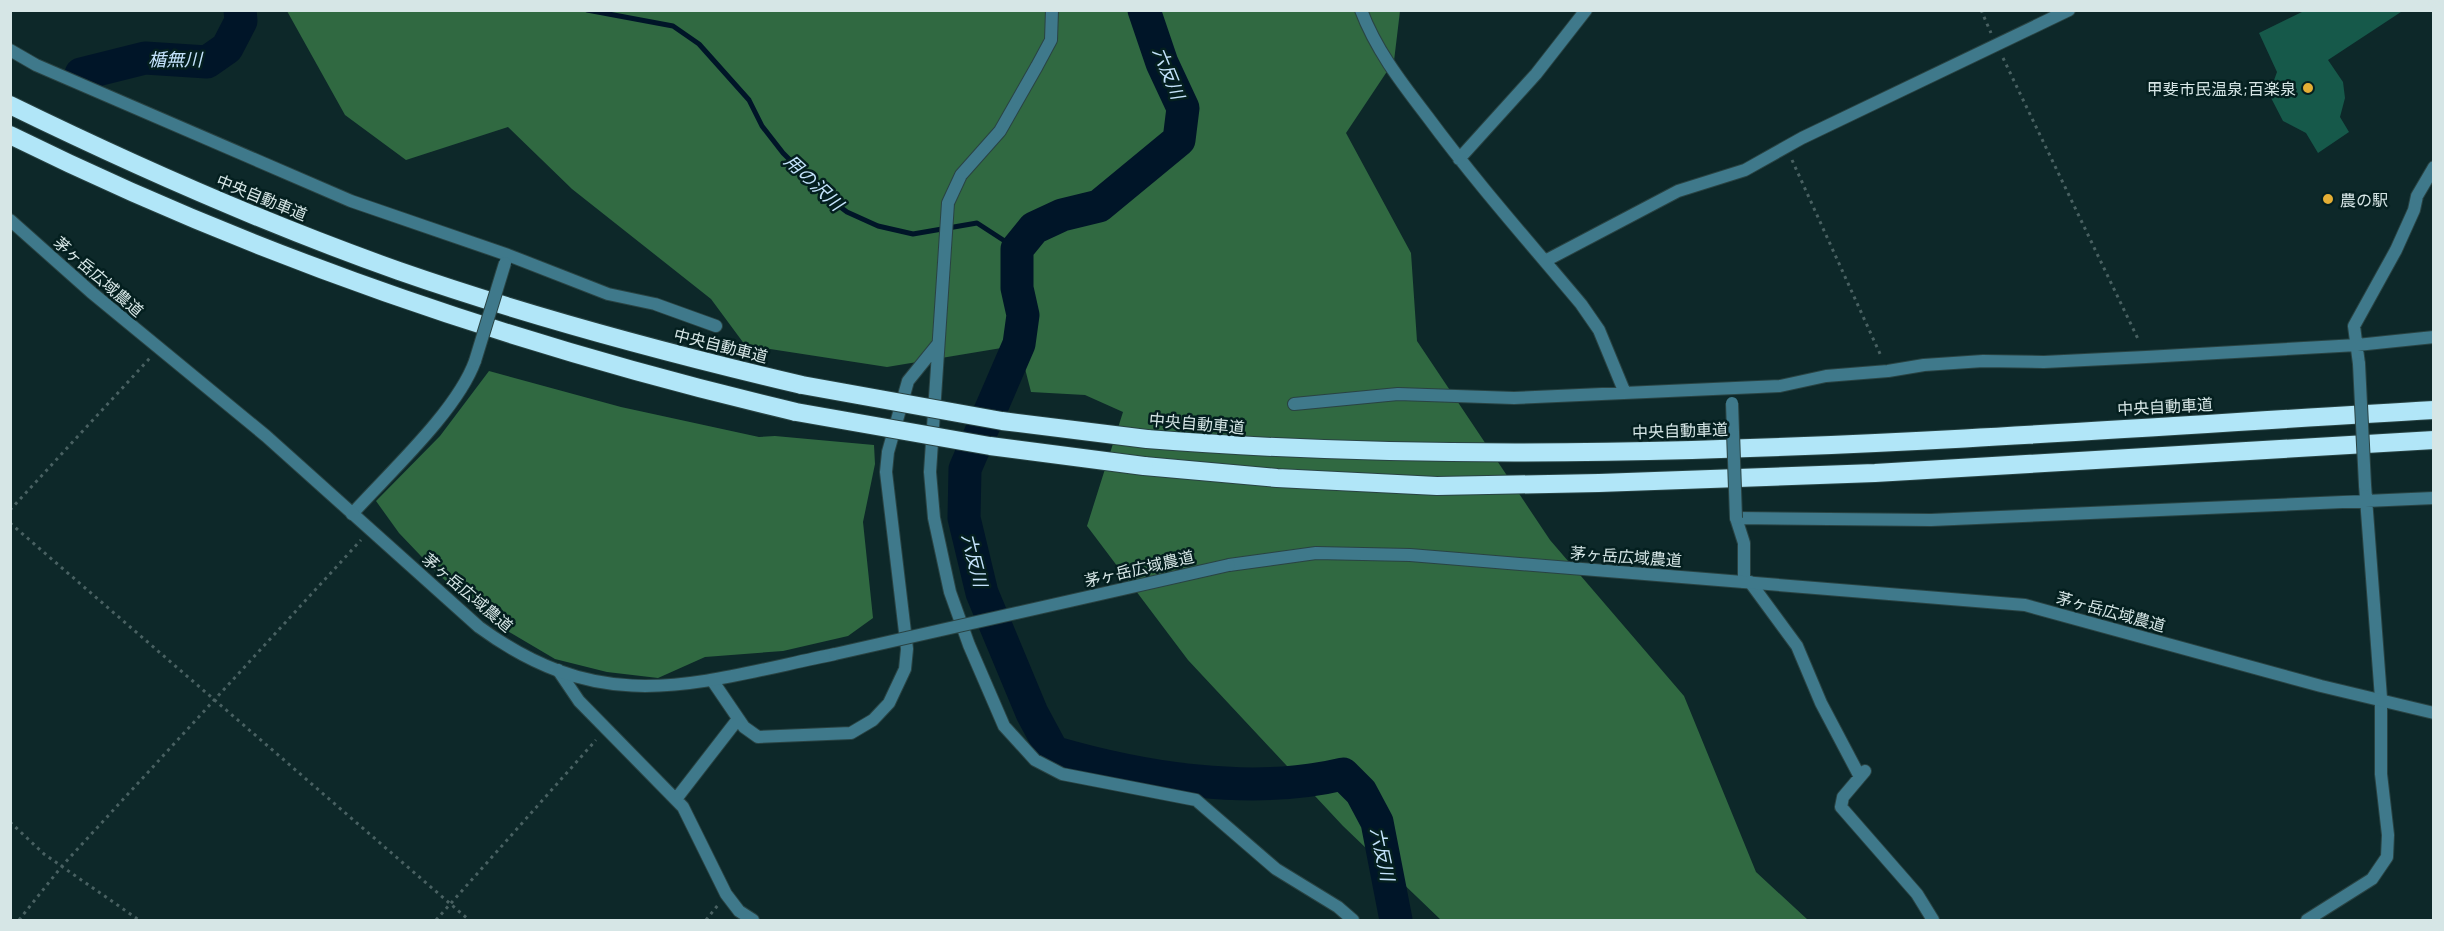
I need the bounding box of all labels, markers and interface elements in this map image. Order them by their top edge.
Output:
water label: 六反川 [1149,44,1190,104]
water label: 楯無川 [148,48,204,70]
place label: 甲斐市民温泉;百楽泉 [2147,79,2296,98]
marker: 甲斐市民温泉;百楽泉 [2301,81,2315,95]
water label: 用の沢川 [780,149,849,216]
street label: 中央自動車道 [214,170,310,224]
place label: 農の駅 [2340,190,2388,209]
marker: 農の駅 [2321,192,2335,206]
street label: 茅ヶ岳広域農道 [50,232,148,320]
street label: 中央自動車道 [672,324,770,366]
street label: 中央自動車道 [2117,394,2213,418]
street label: 中央自動車道 [1148,409,1246,437]
street label: 中央自動車道 [1632,419,1728,441]
water label: 六反川 [958,531,993,591]
street label: 茅ヶ岳広域農道 [1569,543,1683,569]
street label: 茅ヶ岳広域農道 [1082,546,1196,590]
street label: 茅ヶ岳広域農道 [419,549,517,635]
street label: 茅ヶ岳広域農道 [2054,587,2168,635]
water label: 六反川 [1367,825,1400,885]

